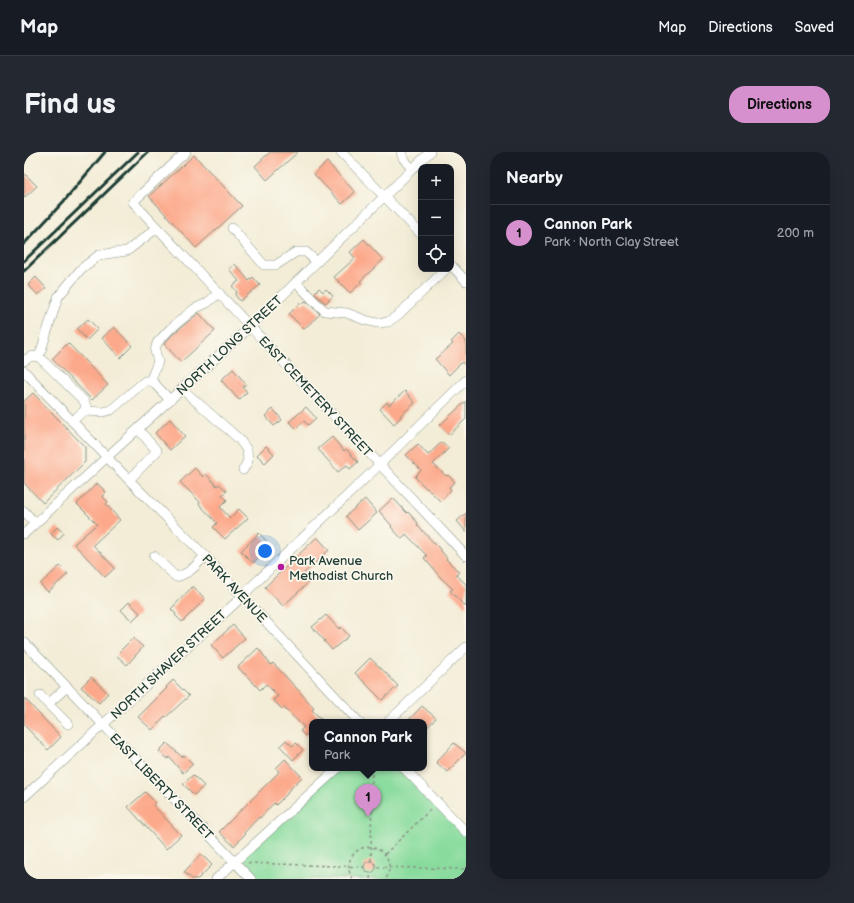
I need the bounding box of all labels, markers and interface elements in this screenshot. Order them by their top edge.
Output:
text: Map [20,16,58,39]
text: Map [658,19,686,36]
text: Directions [708,19,773,36]
text: Saved [795,19,834,36]
button: Directions [729,86,830,123]
text: Find us [24,88,116,121]
map controls [418,164,454,272]
button: + [418,164,454,200]
text: Nearby [506,168,563,188]
button: − [418,200,454,236]
text: Cannon Park [544,215,632,234]
text: 1 [516,225,522,241]
text: 200 m [777,225,814,241]
text: Park · North Clay Street [544,234,679,250]
button: locate [418,236,454,272]
street label: NORTH LONG STREET [173,292,286,399]
street label: EAST CEMETERY STREET [255,333,376,460]
your location [255,541,275,561]
street label: PARK AVENUE [199,551,270,627]
place label: Park Avenue Methodist Church [289,553,393,584]
marker: Park Avenue Methodist Church [276,562,286,572]
street label: NORTH SHAVER STREET [107,607,230,723]
popup [309,719,427,771]
text: Cannon Park [324,728,412,747]
street label: EAST LIBERTY STREET [106,730,216,843]
text: Park [324,747,350,763]
pin: 1 [355,784,381,817]

